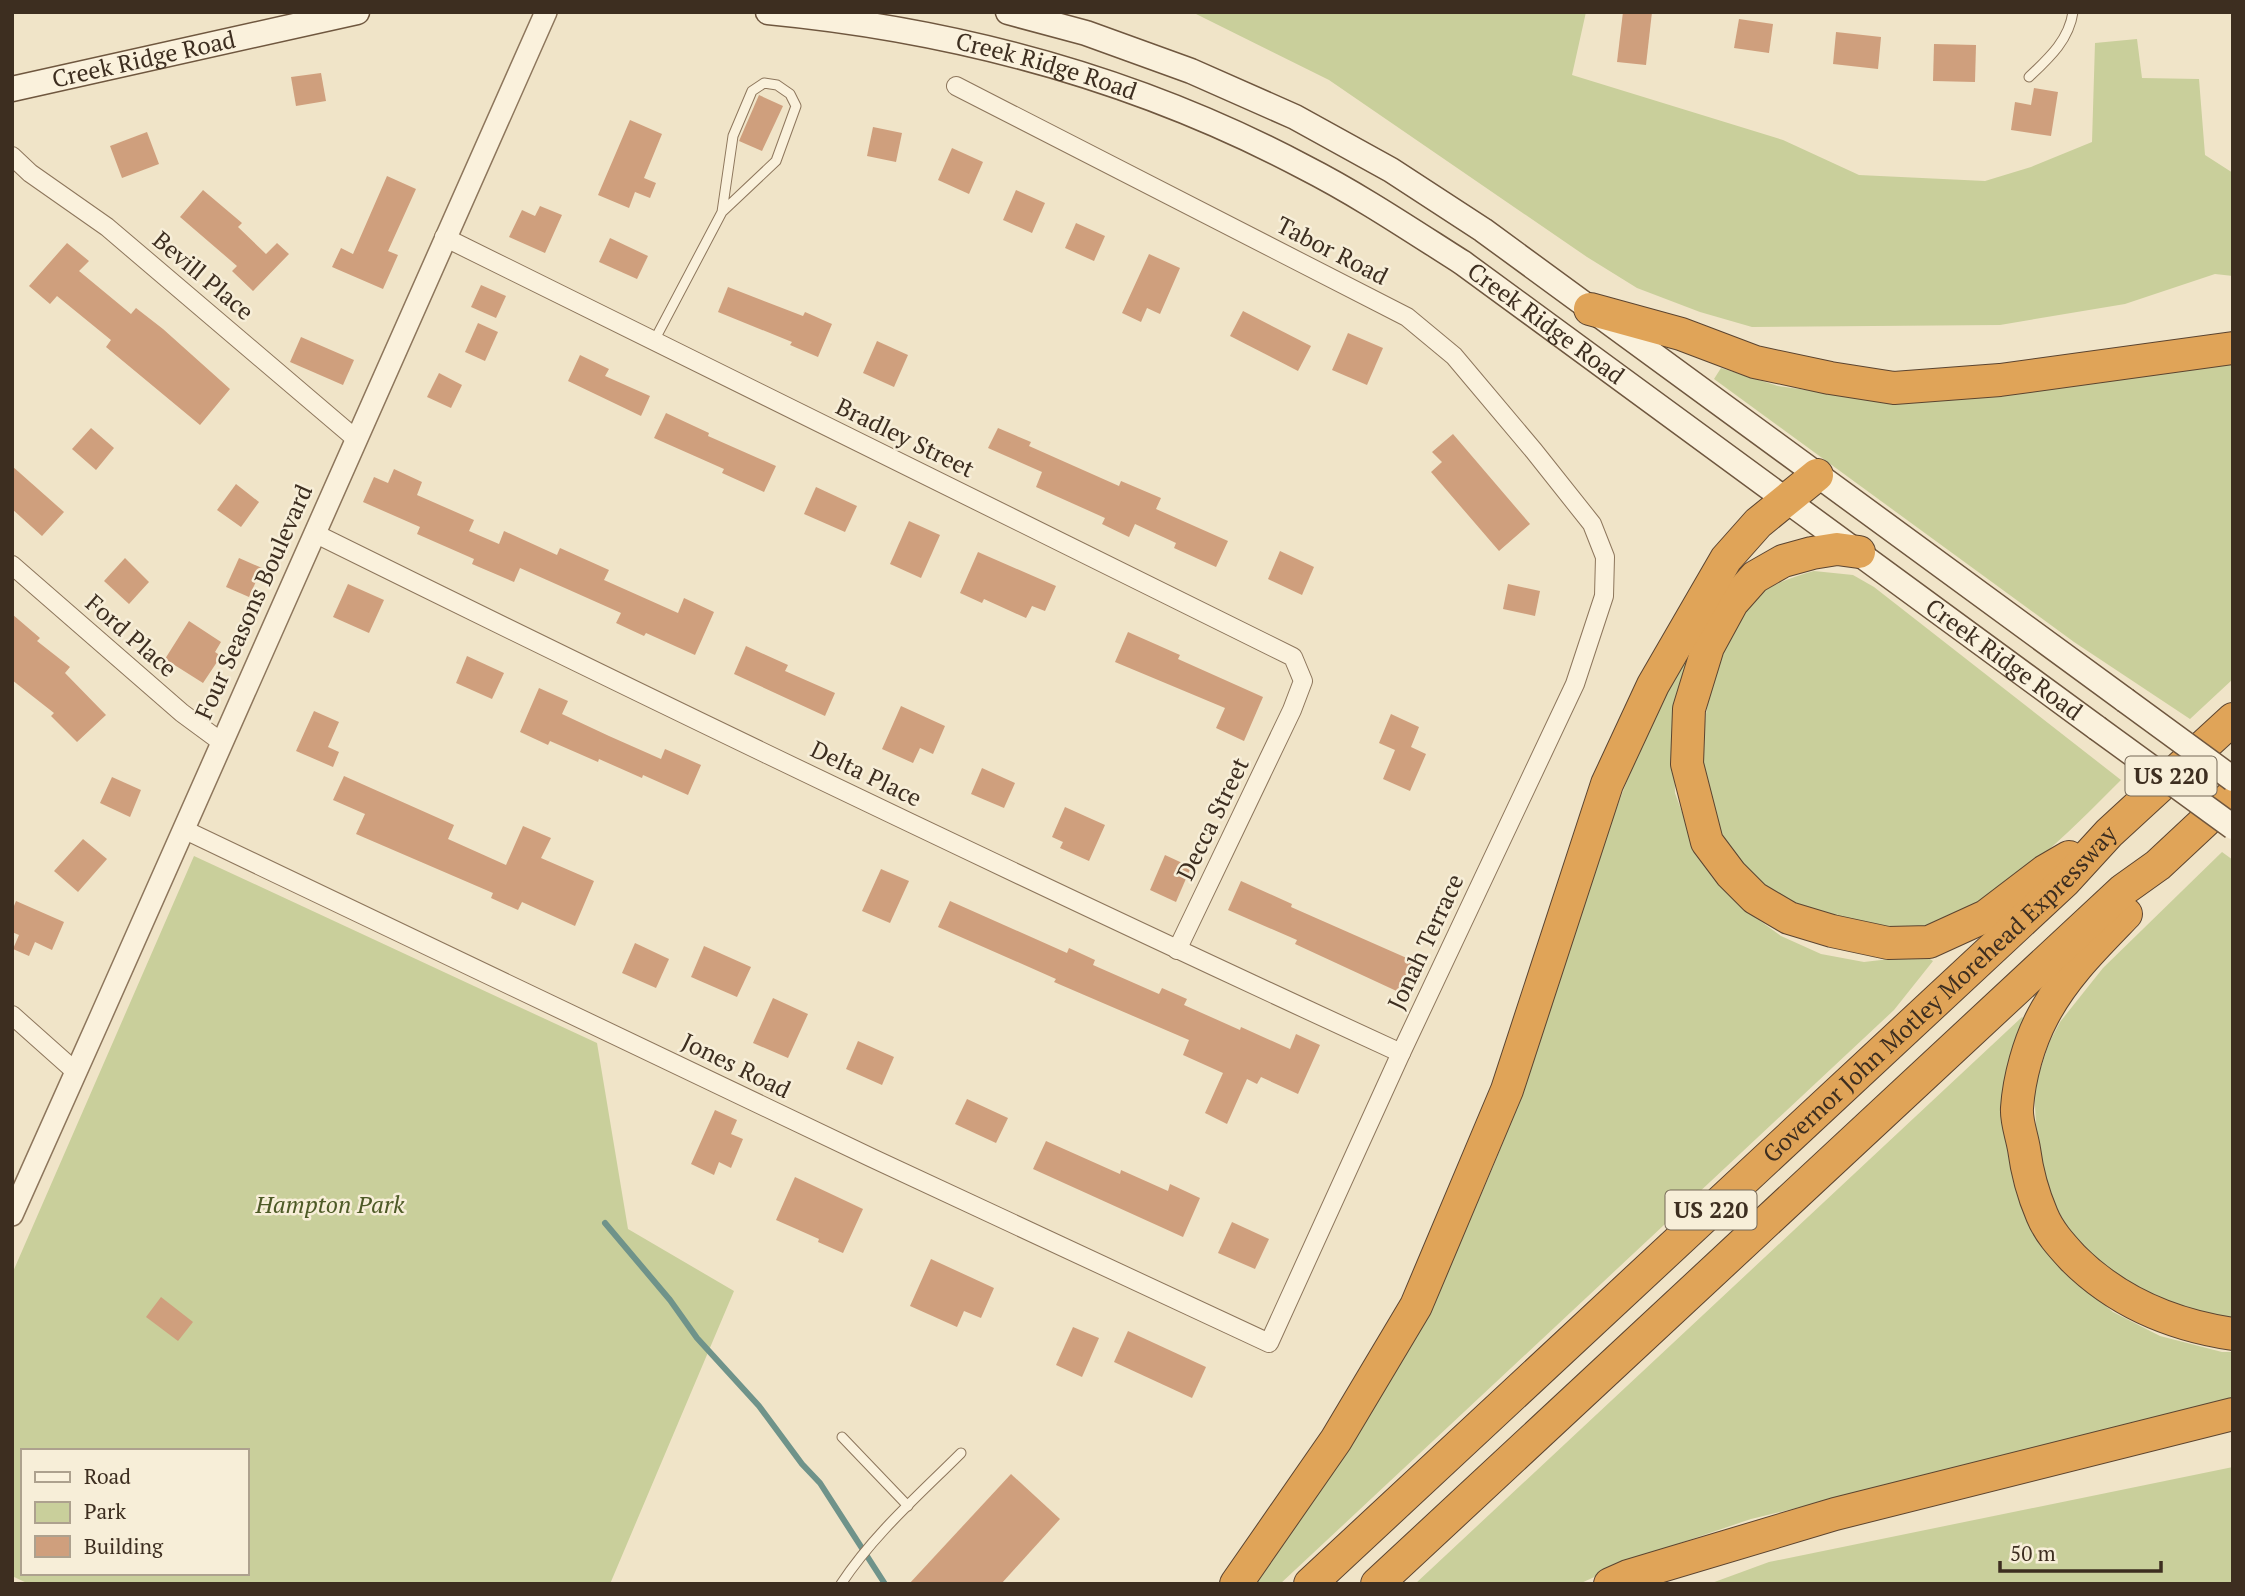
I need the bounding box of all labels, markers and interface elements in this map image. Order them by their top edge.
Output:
street label: Creek Ridge Road [49,23,238,95]
street label: Creek Ridge Road [953,24,1142,107]
street label: Tabor Road [1271,208,1394,292]
street label: Bevill Place [146,224,261,327]
street label: Creek Ridge Road [1461,255,1631,391]
street label: Bradley Street [831,390,980,484]
street label: Four Seasons Boulevard [187,479,319,724]
street label: Ford Place [79,587,184,684]
street label: Creek Ridge Road [1919,591,2089,727]
street label: Delta Place [806,733,927,814]
street label: Decca Street [1169,752,1256,885]
road number: US 220 [2126,756,2216,796]
street label: Governor John Motley Morehead Expressway [1755,817,2124,1169]
street label: Jonah Terrace [1380,868,1471,1015]
street label: Jones Road [677,1025,796,1105]
park label: Hampton Park [254,1188,405,1220]
road number: US 220 [1666,1190,1756,1230]
legend [21,1449,248,1575]
text: Road [84,1462,131,1490]
text: Park [84,1497,126,1525]
scale bar [2000,1530,2161,1574]
text: Building [84,1532,164,1560]
text: 50 m [2010,1539,2056,1567]

